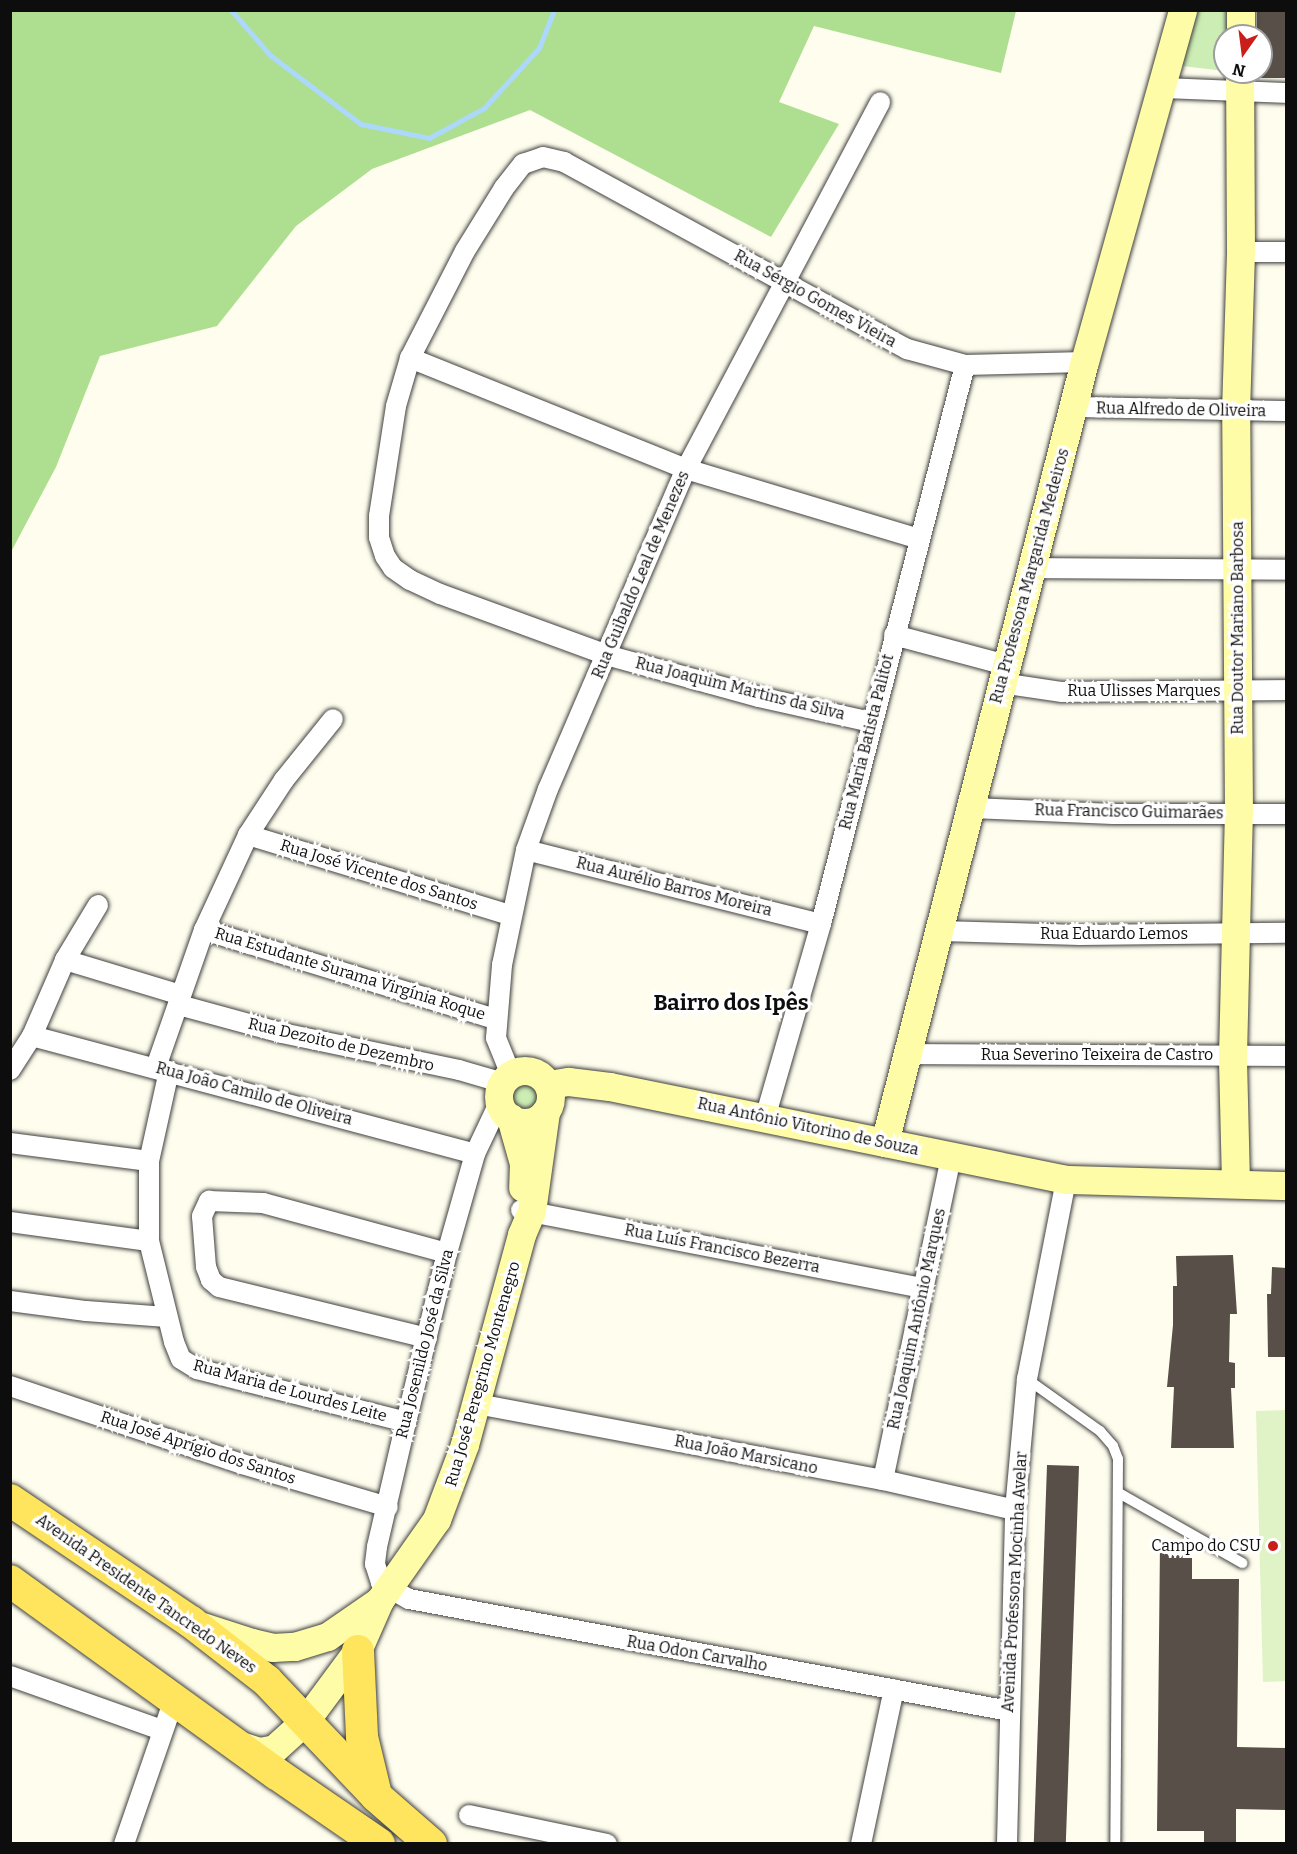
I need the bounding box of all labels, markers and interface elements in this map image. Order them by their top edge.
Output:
north arrow [1213,24,1273,84]
text: N [1231,59,1247,81]
street label: Rua Sérgio Gomes Vieira [730,246,900,352]
street label: Rua Alfredo de Oliveira [1096,399,1266,421]
street label: Rua Professora Margarida Medeiros [987,446,1073,706]
street label: Rua Guibaldo Leal de Menezes [588,468,694,682]
street label: Rua Doutor Mariano Barbosa [1228,521,1248,735]
street label: Rua Maria Batista Palitot [836,652,898,832]
street label: Rua Joaquim Martins da Silva [633,654,847,724]
street label: Rua Ulisses Marques [1067,681,1221,701]
street label: Rua Francisco Guimarães [1034,801,1224,823]
street label: Rua José Vicente dos Santos [278,836,480,914]
street label: Rua Aurélio Barros Moreira [574,853,774,921]
street label: Rua Estudante Surama Virgínia Roque [212,924,488,1024]
street label: Rua Eduardo Lemos [1040,924,1188,944]
district label: Bairro dos Ipês [653,990,809,1016]
street label: Rua Dezoito de Dezembro [246,1014,436,1076]
street label: Rua Severino Teixeira de Castro [981,1045,1213,1065]
street label: Rua João Camilo de Oliveira [154,1059,354,1129]
street label: Rua Antônio Vitorino de Souza [696,1094,920,1160]
street label: Rua Joaquim Antônio Marques [884,1207,950,1431]
street label: Rua Luís Francisco Bezerra [623,1221,821,1277]
street label: Rua Josenildo José da Silva [392,1247,458,1441]
street label: Rua José Peregrino Montenegro [442,1259,524,1489]
street label: Rua Maria de Lourdes Leite [191,1356,389,1426]
street label: Rua José Aprígio dos Santos [98,1407,298,1489]
street label: Rua João Marsicano [673,1432,819,1478]
street label: Avenida Professora Mocinha Avelar [999,1451,1031,1713]
street label: Avenida Presidente Tancredo Neves [32,1510,260,1678]
place label: Campo do CSU [1151,1536,1261,1556]
marker: Campo do CSU [1266,1539,1280,1553]
street label: Rua Odon Carvalho [625,1632,769,1676]

